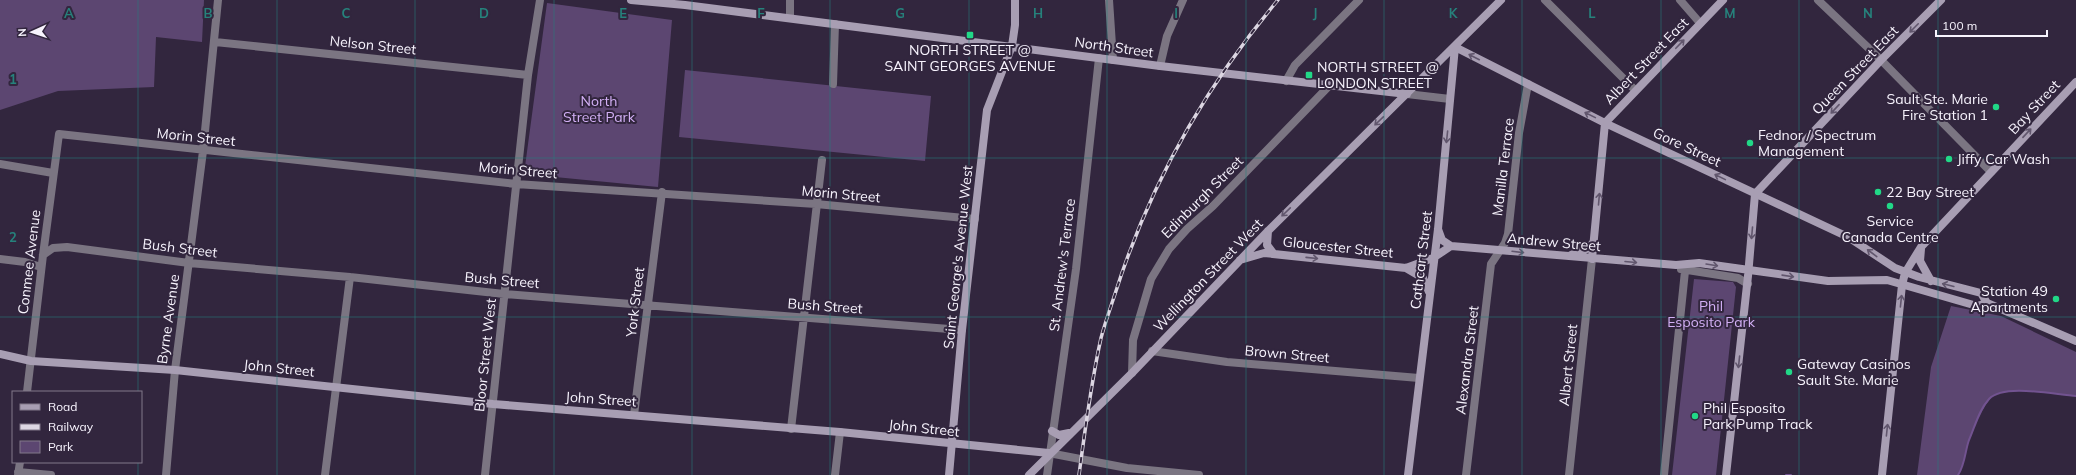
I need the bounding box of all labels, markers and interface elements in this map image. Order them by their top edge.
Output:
text: A [64,5,74,21]
text: B [204,5,213,21]
text: C [342,5,351,21]
text: D [479,5,489,21]
text: E [619,5,627,21]
text: F [757,5,765,21]
text: G [895,5,905,21]
text: H [1033,5,1043,21]
text: I [1174,5,1178,21]
text: J [1313,5,1317,21]
text: K [1449,5,1459,21]
text: L [1588,5,1596,21]
text: M [1724,5,1736,21]
text: N [1863,5,1873,21]
north arrow [12,12,52,52]
scale bar [1936,12,2047,38]
street label: Albert Street East [1600,14,1692,108]
text: 100 m [1942,18,1977,33]
street label: Queen Street East [1808,22,1902,118]
one-way arrow [1909,23,1919,33]
text: N [15,28,29,37]
marker: NORTH STREET @ SAINT GEORGES AVENUE [965,30,975,40]
street label: Nelson Street [329,32,417,59]
street label: North Street [1073,33,1155,61]
one-way arrow [1676,39,1685,49]
place label: NORTH STREET @ SAINT GEORGES AVENUE [884,41,1056,75]
one-way arrow [1468,53,1480,60]
place label: NORTH STREET @ LONDON STREET [1317,58,1439,92]
marker: NORTH STREET @ LONDON STREET [1304,70,1314,80]
text: 1 [9,71,17,87]
street label: Bay Street [2004,76,2064,138]
place label: Sault Ste. Marie Fire Station 1 [1886,90,1988,124]
park label: North Street Park [563,92,636,126]
marker: Sault Ste. Marie Fire Station 1 [1991,102,2001,112]
one-way arrow [1830,104,1840,114]
one-way arrow [1584,111,1596,118]
one-way arrow [1374,116,1384,126]
street label: Manilla Terrace [1488,117,1518,217]
street label: Gore Street [1650,123,1724,171]
street label: Morin Street [156,124,236,150]
place label: Fednor / Spectrum Management [1758,126,1876,160]
one-way arrow [2022,129,2031,139]
one-way arrow [1443,130,1450,143]
marker: Fednor / Spectrum Management [1745,138,1755,148]
place label: Jiffy Car Wash [1957,150,2050,168]
street label: Edinburgh Street [1157,152,1247,242]
marker: Jiffy Car Wash [1944,154,1954,164]
street label: Morin Street [478,158,558,182]
street label: Saint George's Avenue West [939,164,977,350]
one-way arrow [1715,173,1727,180]
street label: Morin Street [801,182,881,206]
place label: 22 Bay Street [1886,183,1974,201]
marker: 22 Bay Street [1873,187,1883,197]
one-way arrow [1595,193,1602,206]
street label: St. Andrew's Terrace [1045,197,1079,333]
marker: Service Canada Centre [1885,201,1895,211]
one-way arrow [1281,208,1291,217]
street label: Conmee Avenue [14,209,44,315]
street label: Cathcart Street [1406,210,1436,310]
place label: Service Canada Centre [1841,212,1939,246]
street label: Wellington Street West [1149,215,1267,335]
one-way arrow [1748,226,1756,239]
text: 2 [9,229,17,245]
street label: Andrew Street [1506,229,1602,255]
street label: Gloucester Street [1282,232,1394,262]
street label: Bush Street [142,234,218,262]
one-way arrow [1511,248,1524,256]
one-way arrow [1867,249,1878,257]
one-way arrow [1305,254,1318,261]
one-way arrow [1624,259,1637,266]
one-way arrow [1705,261,1718,269]
street label: York Street [622,266,648,339]
street label: Bush Street [464,268,540,292]
one-way arrow [1781,272,1794,280]
street label: Byrne Avenue [153,273,183,365]
one-way arrow [1942,281,1955,288]
place label: Station 49 Apartments [1971,282,2048,316]
street label: Bush Street [787,294,863,318]
marker: Station 49 Apartments [2051,294,2061,304]
one-way arrow [1897,295,1904,308]
street label: Bloor Street West [470,297,500,413]
park label: Phil Esposito Park [1667,297,1756,331]
street label: Alexandra Street [1451,305,1483,415]
street label: Albert Street [1555,323,1581,407]
street label: Brown Street [1244,341,1330,367]
street label: John Street [243,355,316,381]
one-way arrow [1735,355,1743,368]
place label: Gateway Casinos Sault Ste. Marie [1797,355,1911,389]
marker: Gateway Casinos Sault Ste. Marie [1784,367,1794,377]
street label: John Street [565,388,637,410]
legend [12,391,142,463]
text: Road [48,399,77,414]
place label: Phil Esposito Park Pump Track [1703,399,1813,433]
marker: Phil Esposito Park Pump Track [1690,411,1700,421]
street label: John Street [888,415,961,441]
text: Railway [48,419,94,434]
one-way arrow [1883,424,1891,437]
text: Park [48,439,74,454]

